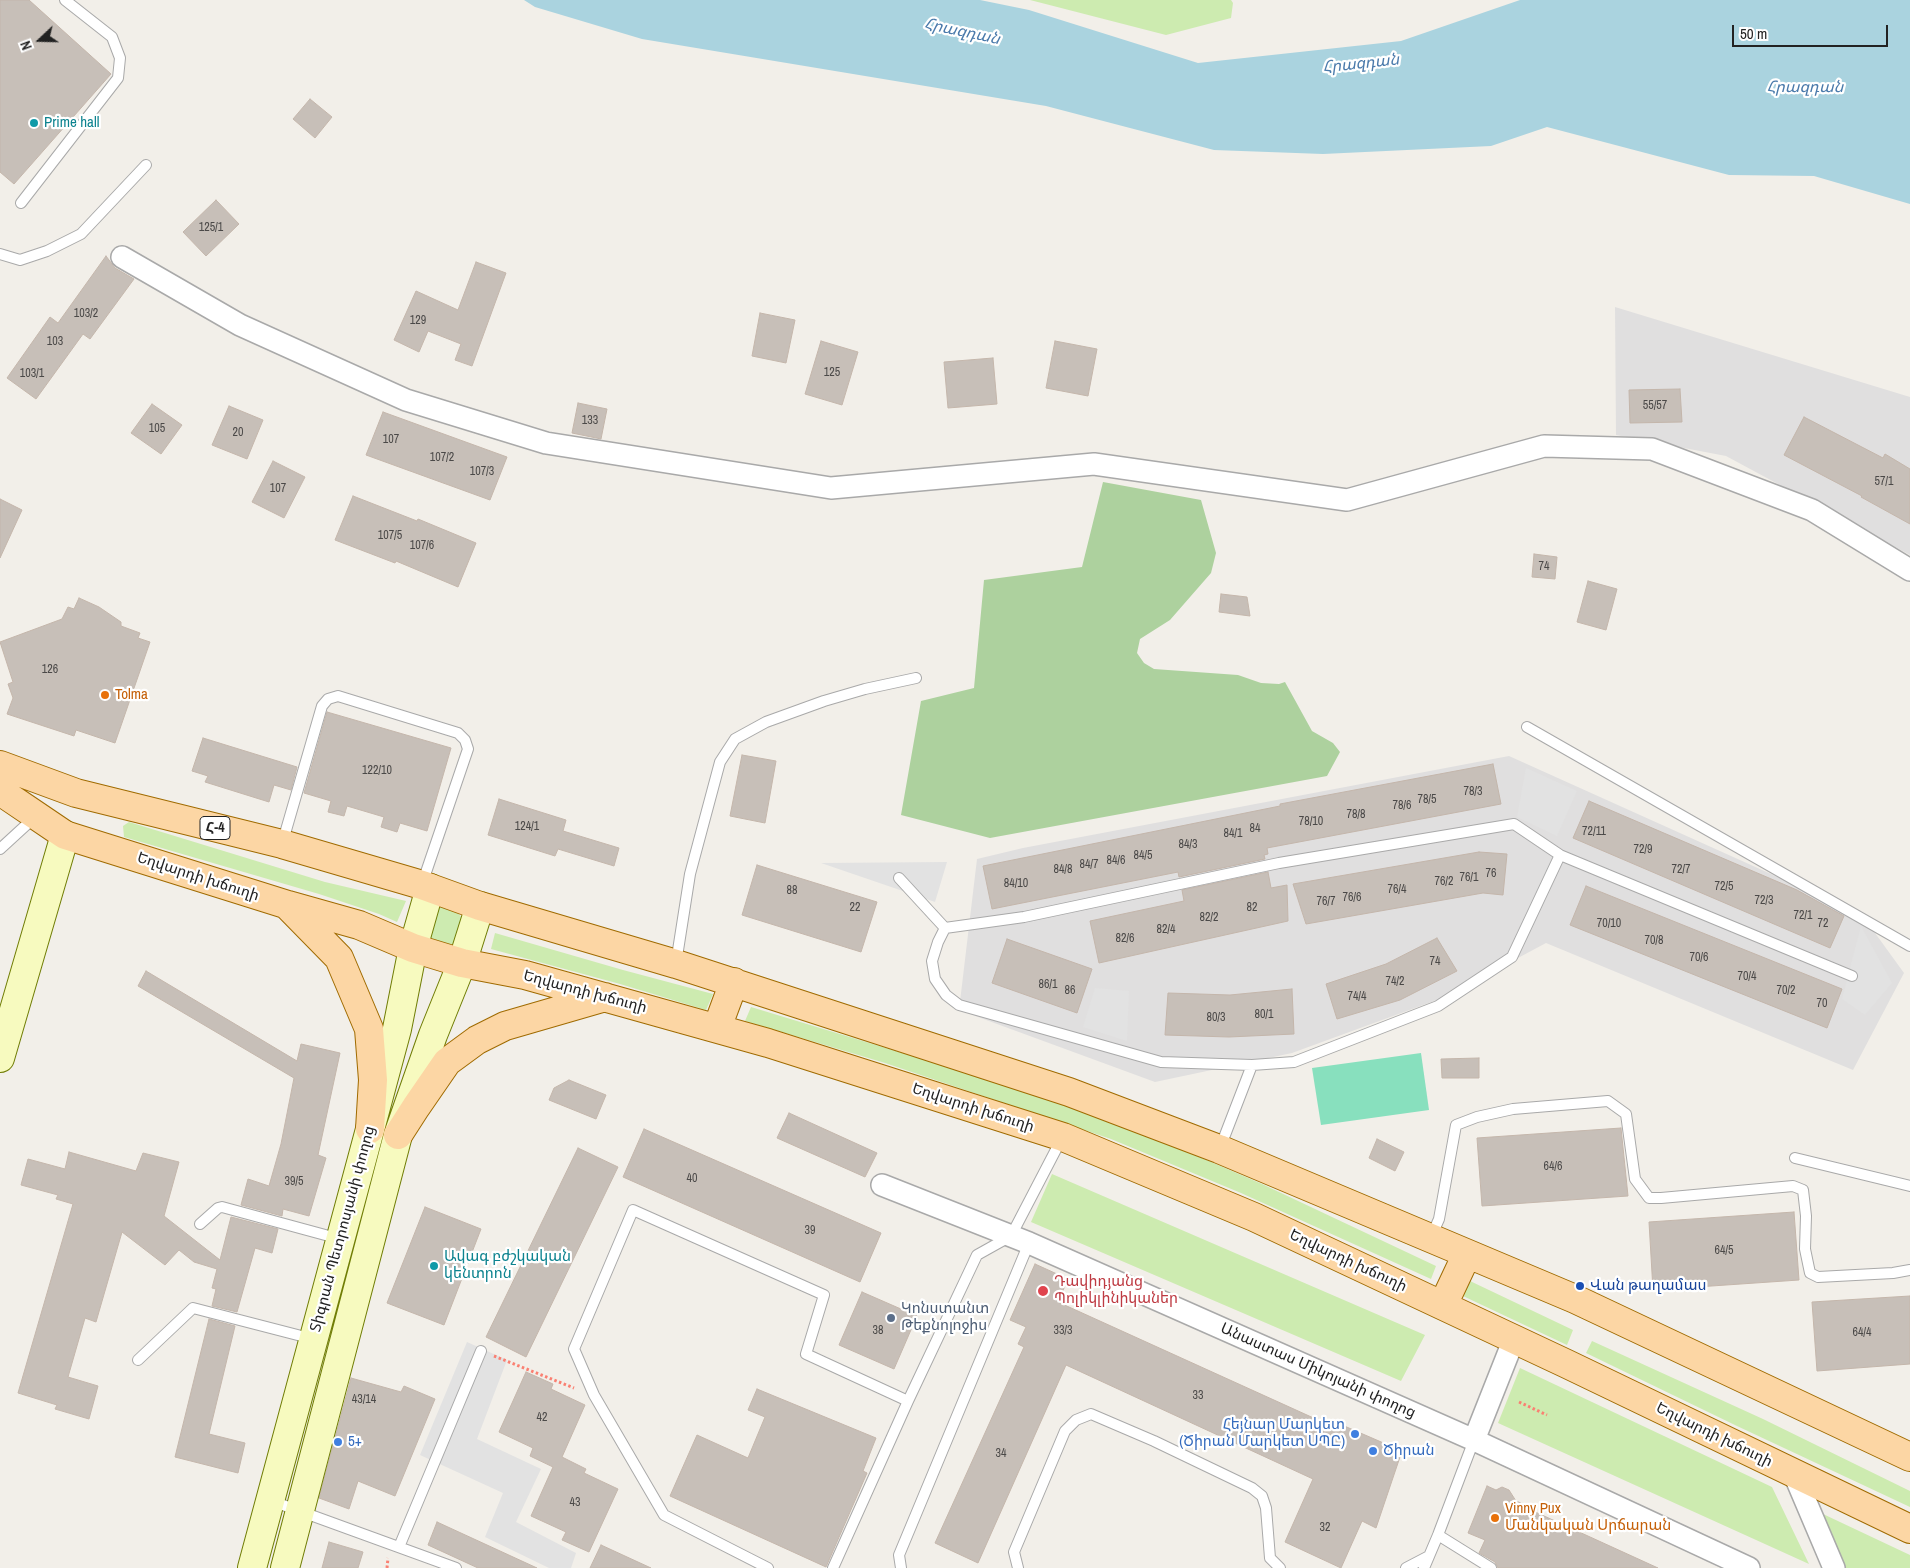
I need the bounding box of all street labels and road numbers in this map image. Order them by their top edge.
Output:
road number: Հ-4 [200,816,230,840]
street label: Եղվարդի խճուղի [135,849,261,905]
street label: Եղվարդի խճուղի [521,967,649,1017]
street label: Եղվարդի խճուղի [910,1080,1036,1136]
street label: Տիգրան Պետրոսյանի փողոց [307,1124,379,1334]
street label: Եղվարդի խճուղի [1286,1226,1410,1296]
street label: Անաստաս Միկոյանի փողոց [1218,1320,1418,1422]
street label: Եղվարդի խճուղի [1653,1399,1775,1471]

